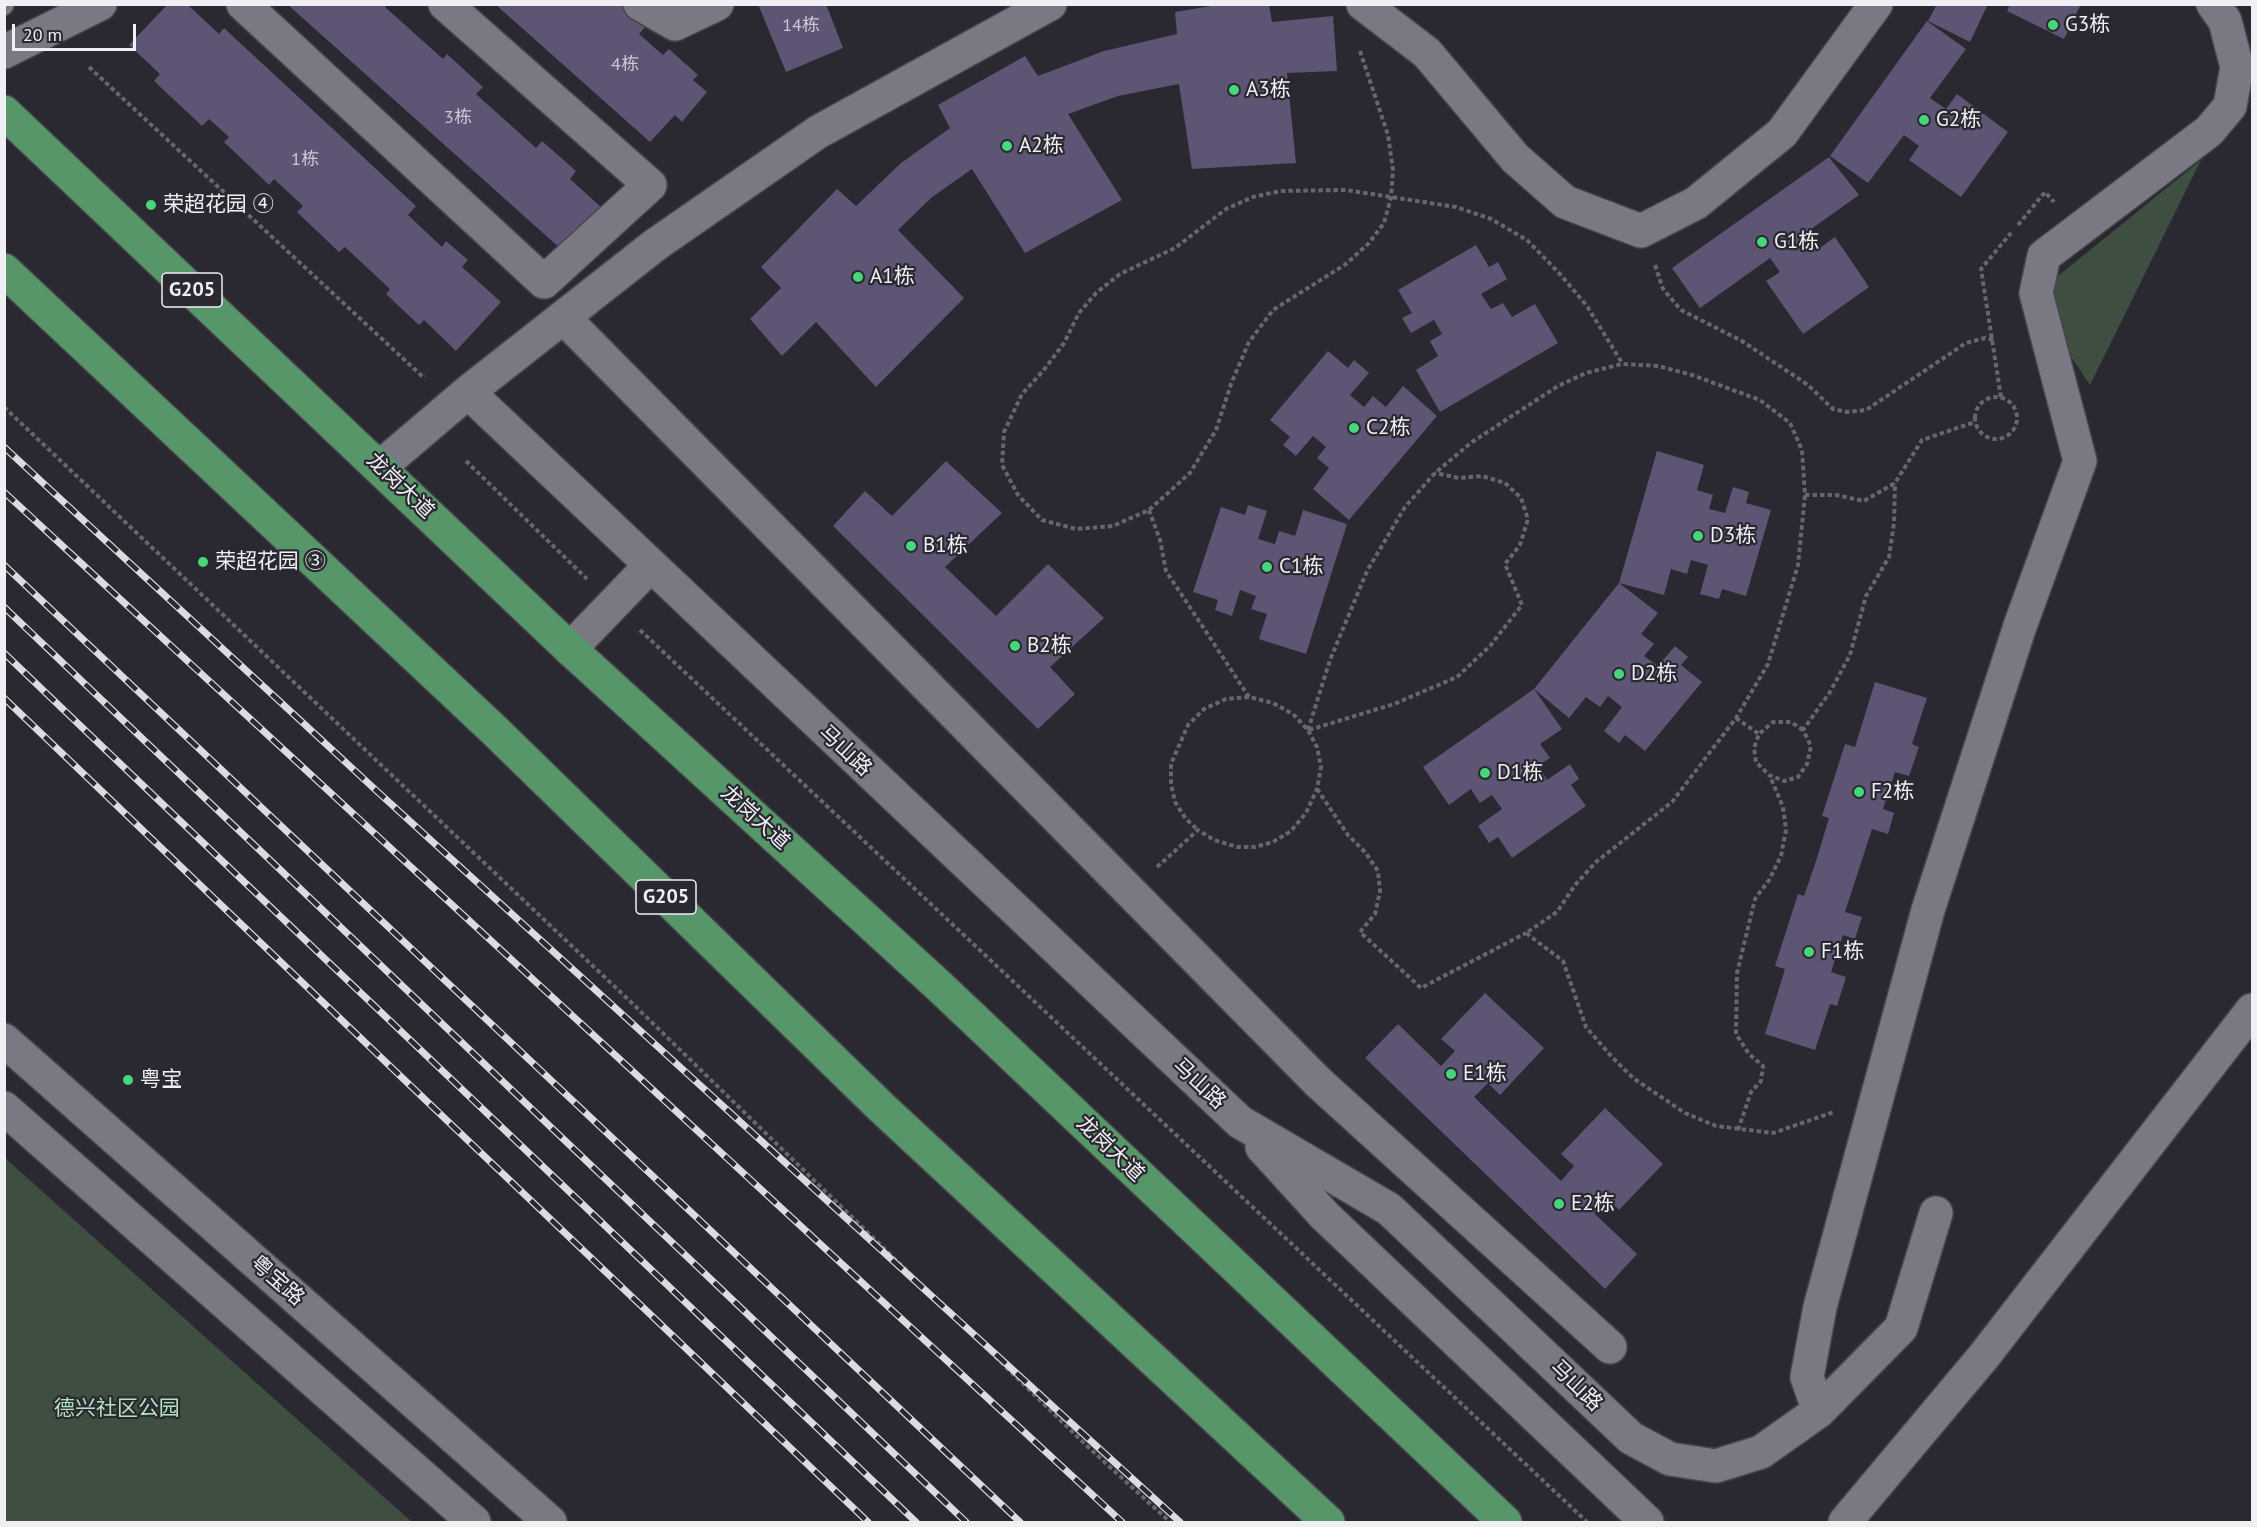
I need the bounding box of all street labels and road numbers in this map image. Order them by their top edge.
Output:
road number: G205 [162,273,222,307]
street label: 龙岗大道 [361,448,439,524]
street label: 马山路 [813,720,877,782]
street label: 龙岗大道 [715,781,795,855]
road number: G205 [636,880,696,914]
street label: 马山路 [1167,1053,1231,1115]
street label: 龙岗大道 [1071,1111,1149,1187]
street label: 粤宝路 [245,1251,309,1311]
street label: 马山路 [1545,1355,1607,1417]

